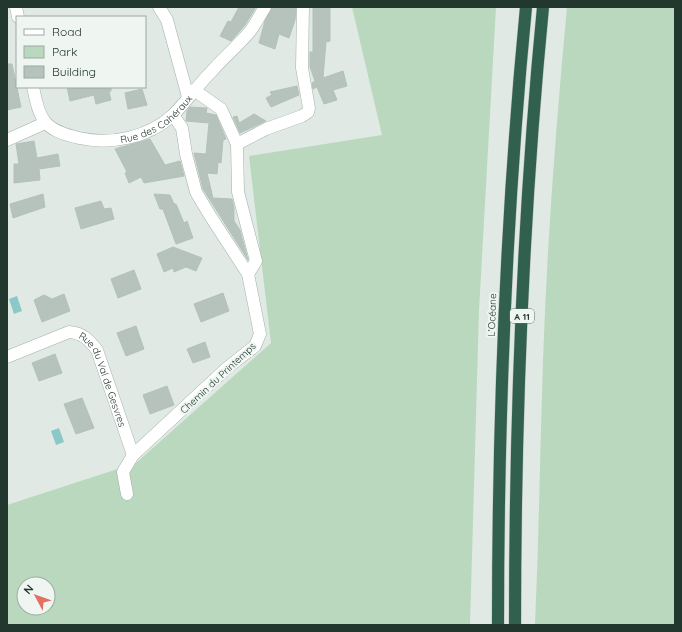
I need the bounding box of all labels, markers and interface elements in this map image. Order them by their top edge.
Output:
legend [16,16,146,88]
text: Road [52,24,82,39]
text: Park [52,44,77,59]
text: Building [52,64,96,79]
street label: Rue des Cahéraux [119,92,195,146]
street label: L’Océane [485,293,499,337]
road number: A 11 [510,309,534,323]
street label: Rue du Val de Gesvres [77,329,129,429]
street label: Chemin du Printemps [177,339,259,416]
north arrow [16,576,56,616]
text: N [21,582,36,597]

